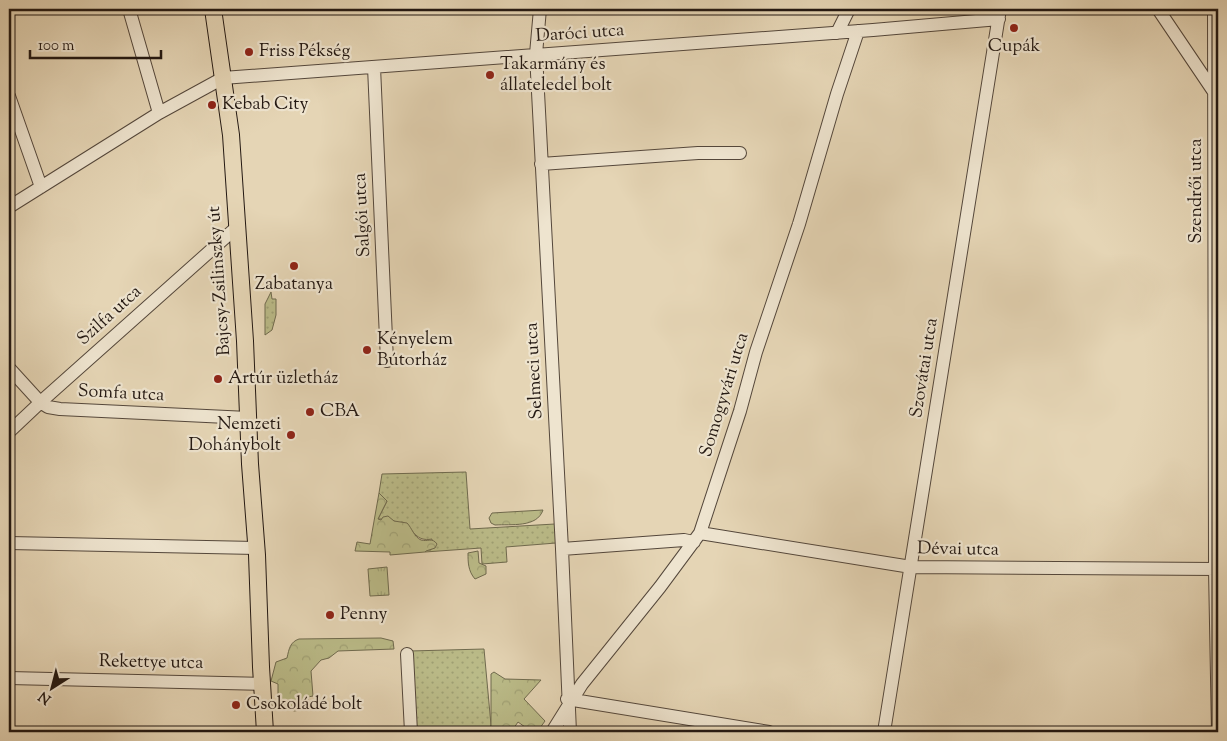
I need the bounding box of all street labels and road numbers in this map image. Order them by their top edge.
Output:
street label: Daróci utca [535,18,625,50]
street label: Szendrői utca [1184,139,1210,243]
street label: Salgói utca [348,172,378,258]
street label: Bajcsy-Zsilinszky út [202,205,238,357]
street label: Szilfa utca [72,280,148,352]
street label: Szovátai utca [904,316,946,420]
street label: Selmeci utca [519,322,551,420]
street label: Somogyvári utca [694,330,756,460]
street label: Somfa utca [77,379,165,409]
street label: Dévai utca [917,536,999,564]
street label: Rekettye utca [98,649,204,677]

